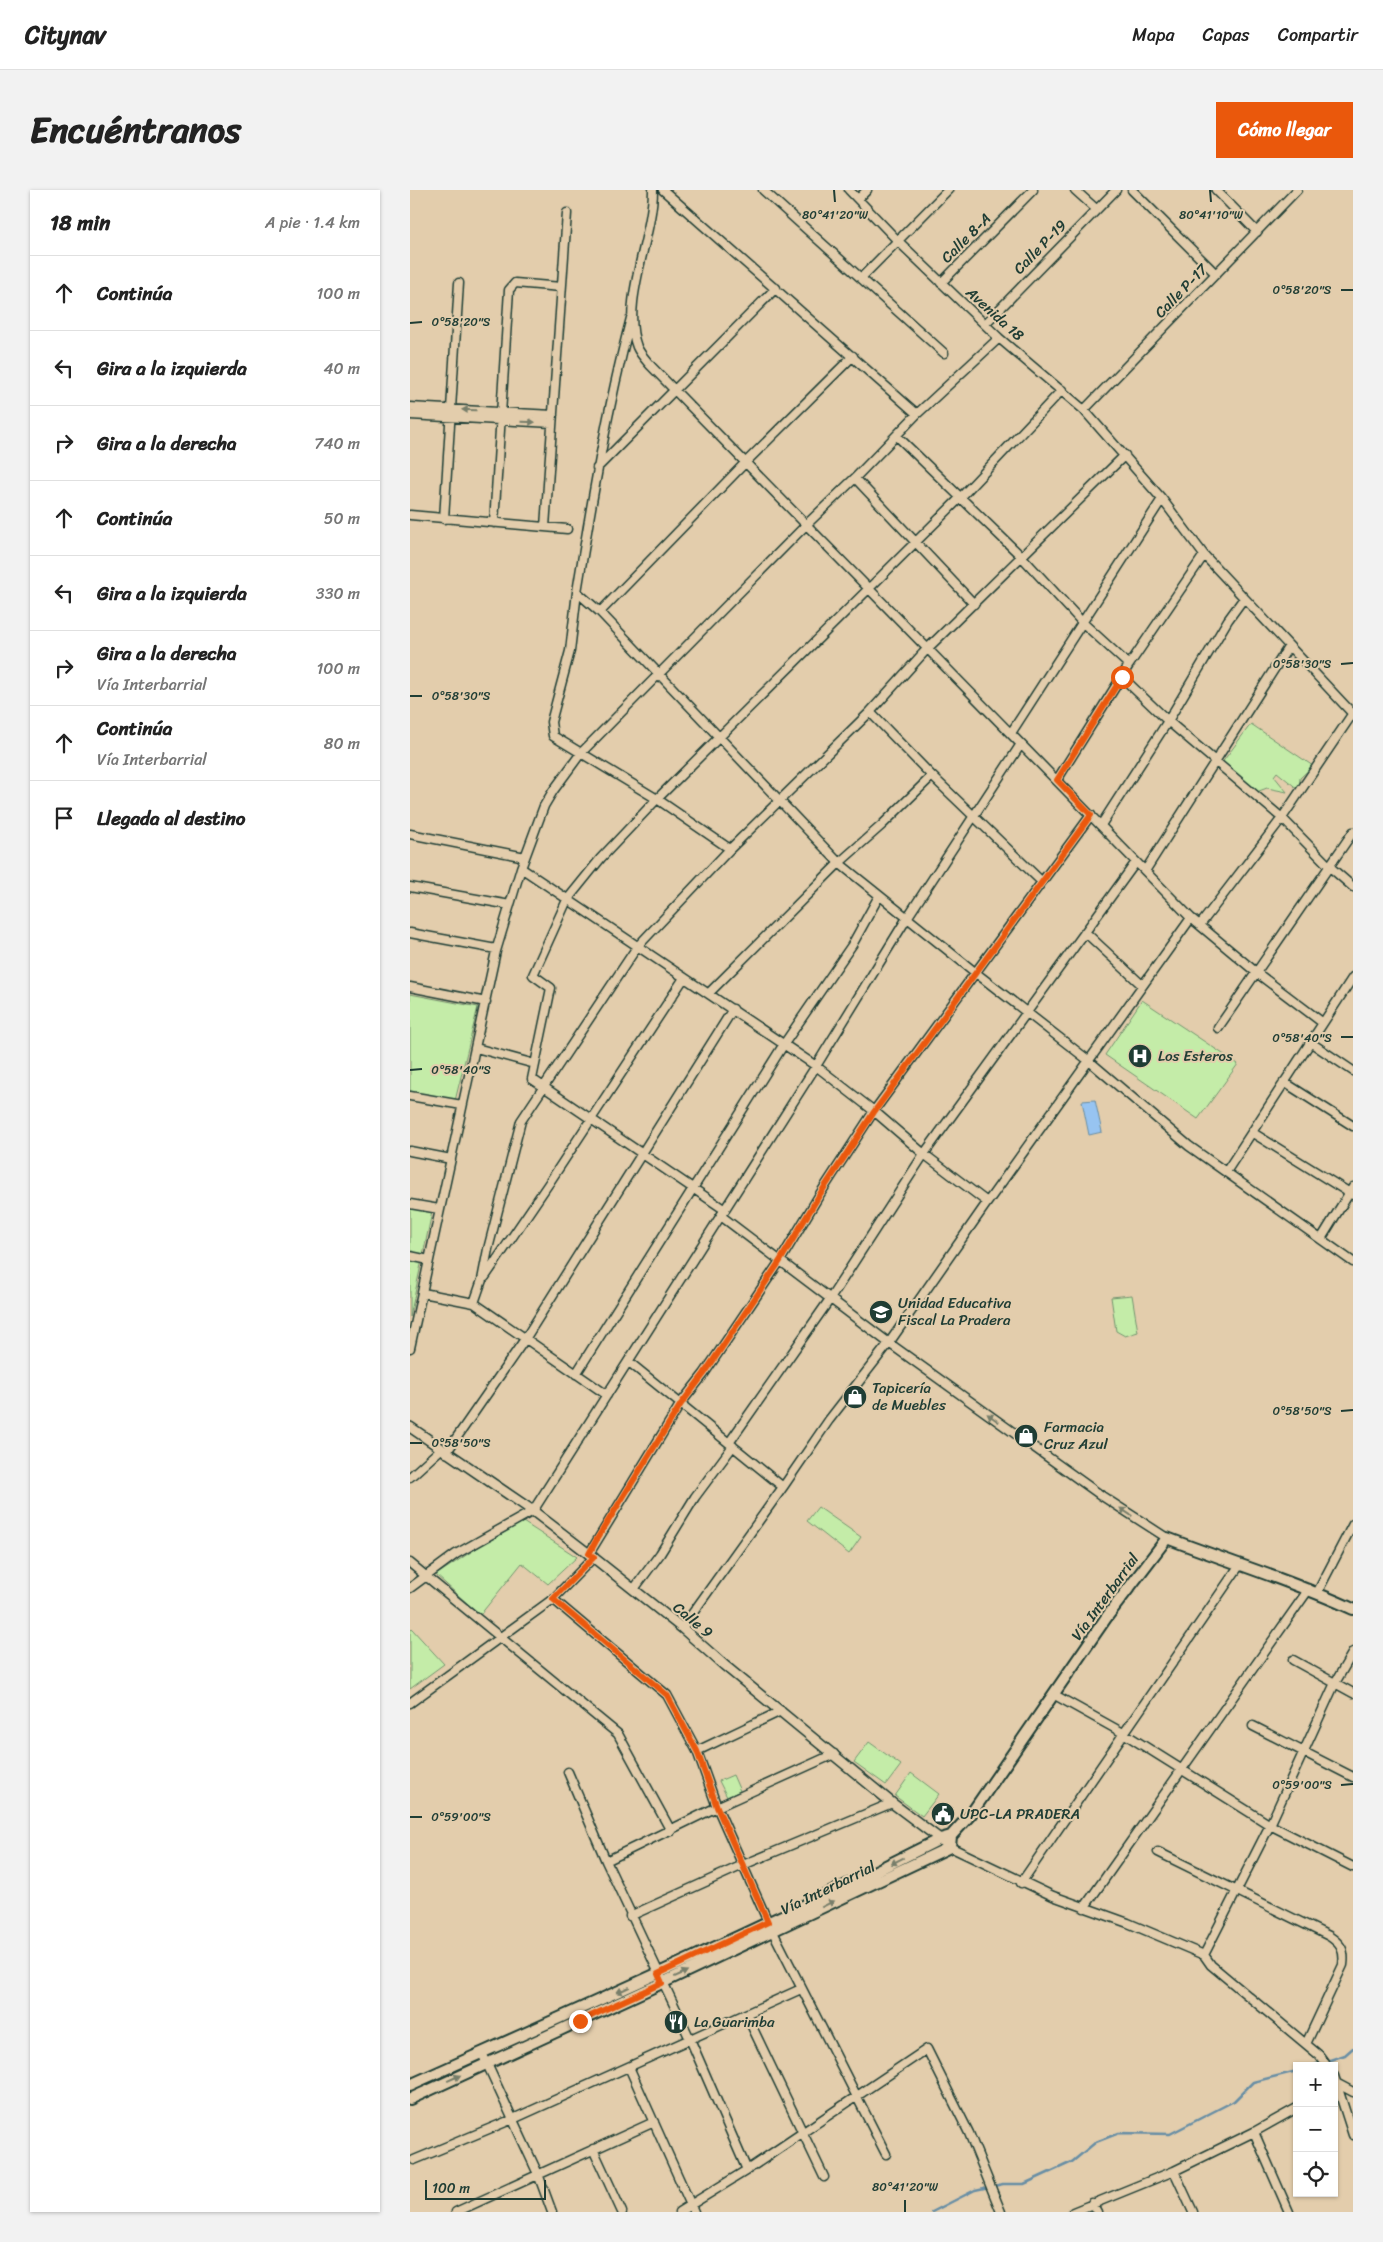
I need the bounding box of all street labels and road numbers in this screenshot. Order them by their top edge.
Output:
street label: Calle 8-A [935,207,997,269]
street label: Calle P-19 [1007,213,1073,281]
street label: Calle P-17 [1148,257,1215,324]
street label: Avenida 18 [959,280,1030,348]
street label: Vía Interbarrial [1064,1547,1146,1646]
street label: Calle 9 [667,1595,719,1645]
street label: Vía Interbarrial [776,1853,881,1922]

